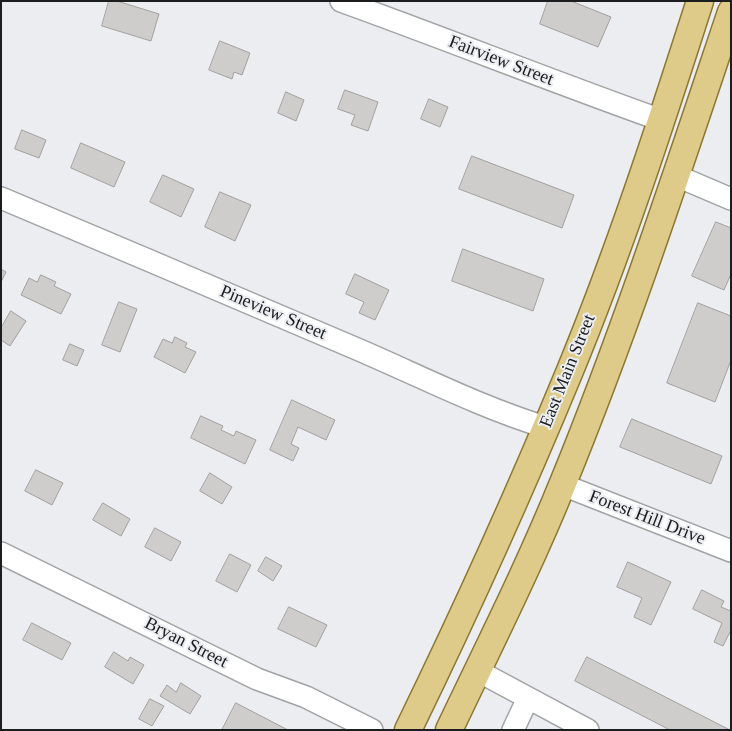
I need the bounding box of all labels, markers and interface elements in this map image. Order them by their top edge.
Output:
street label: Fairview Street [446,31,556,91]
street label: Pineview Street [217,281,329,345]
street label: East Main Street [536,311,600,431]
street label: Forest Hill Drive [586,486,708,550]
street label: Bryan Street [141,613,231,673]

